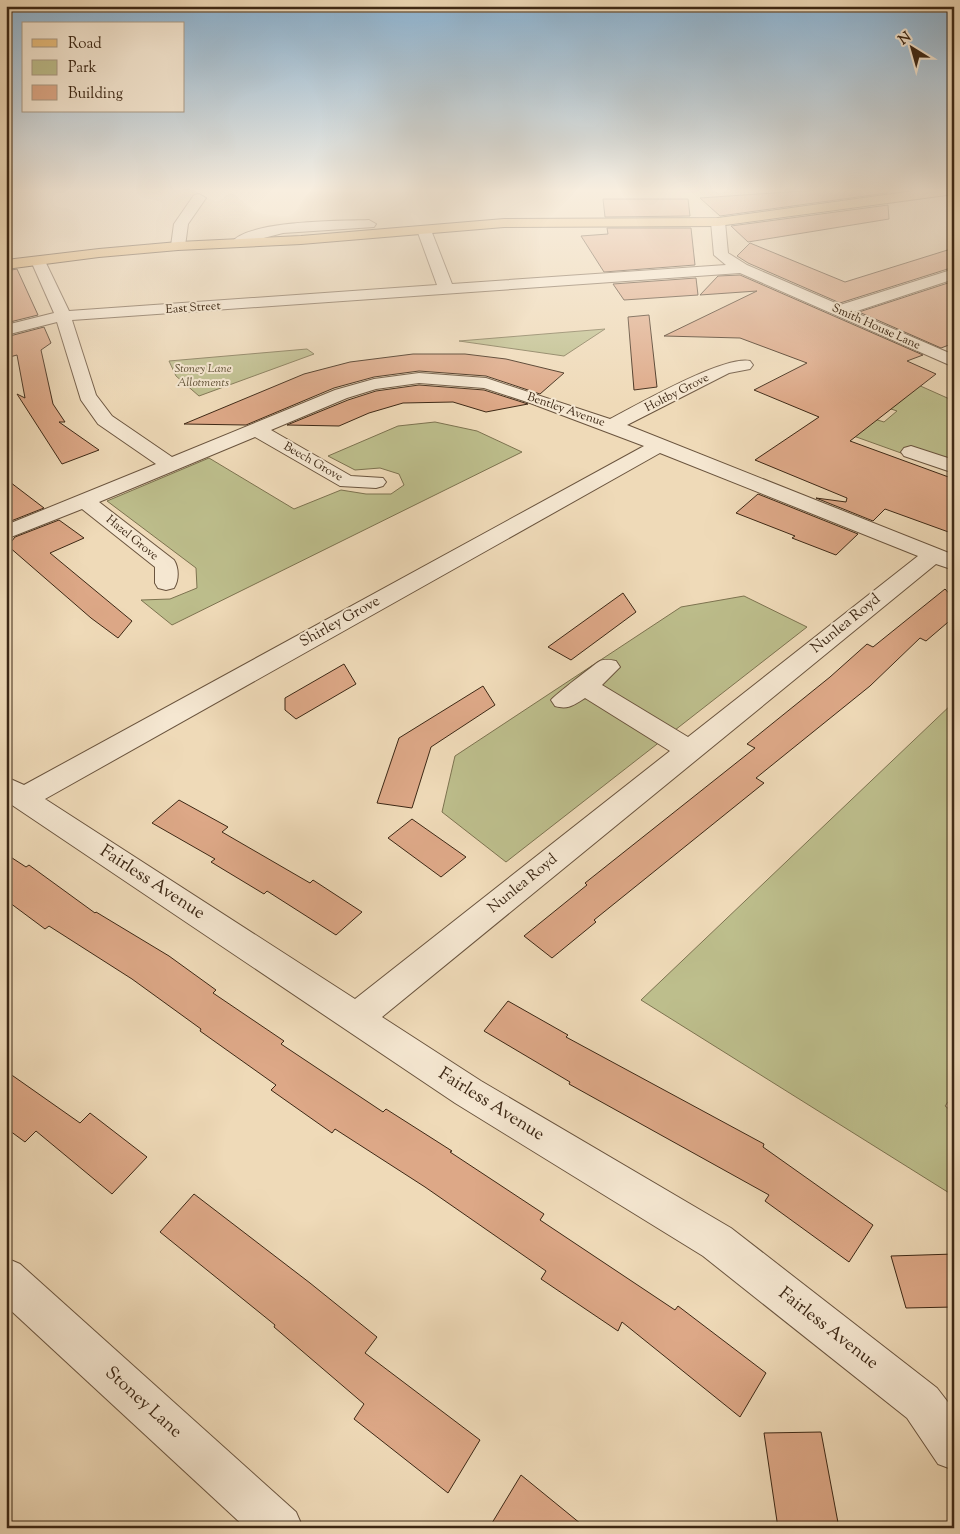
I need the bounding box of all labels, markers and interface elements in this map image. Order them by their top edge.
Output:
legend [22,22,185,112]
north arrow [888,22,938,72]
text: N [895,28,916,51]
text: Road [68,34,102,55]
text: Park [68,58,97,79]
text: Building [68,84,123,105]
street label: East Street [165,297,221,319]
street label: Smith House Lane [829,299,924,355]
park label: Stoney Lane Allotments [174,360,232,392]
street label: Holtby Grove [642,369,713,417]
street label: Bentley Avenue [525,388,608,432]
street label: Beech Grove [280,438,346,486]
street label: Hazel Grove [102,511,162,565]
street label: Nunlea Royd [807,589,886,659]
street label: Shirley Grove [296,591,384,653]
street label: Fairless Avenue [94,839,210,927]
street label: Nunlea Royd [484,849,563,919]
street label: Fairless Avenue [433,1062,549,1148]
street label: Fairless Avenue [772,1281,884,1377]
street label: Stoney Lane [99,1361,187,1445]

